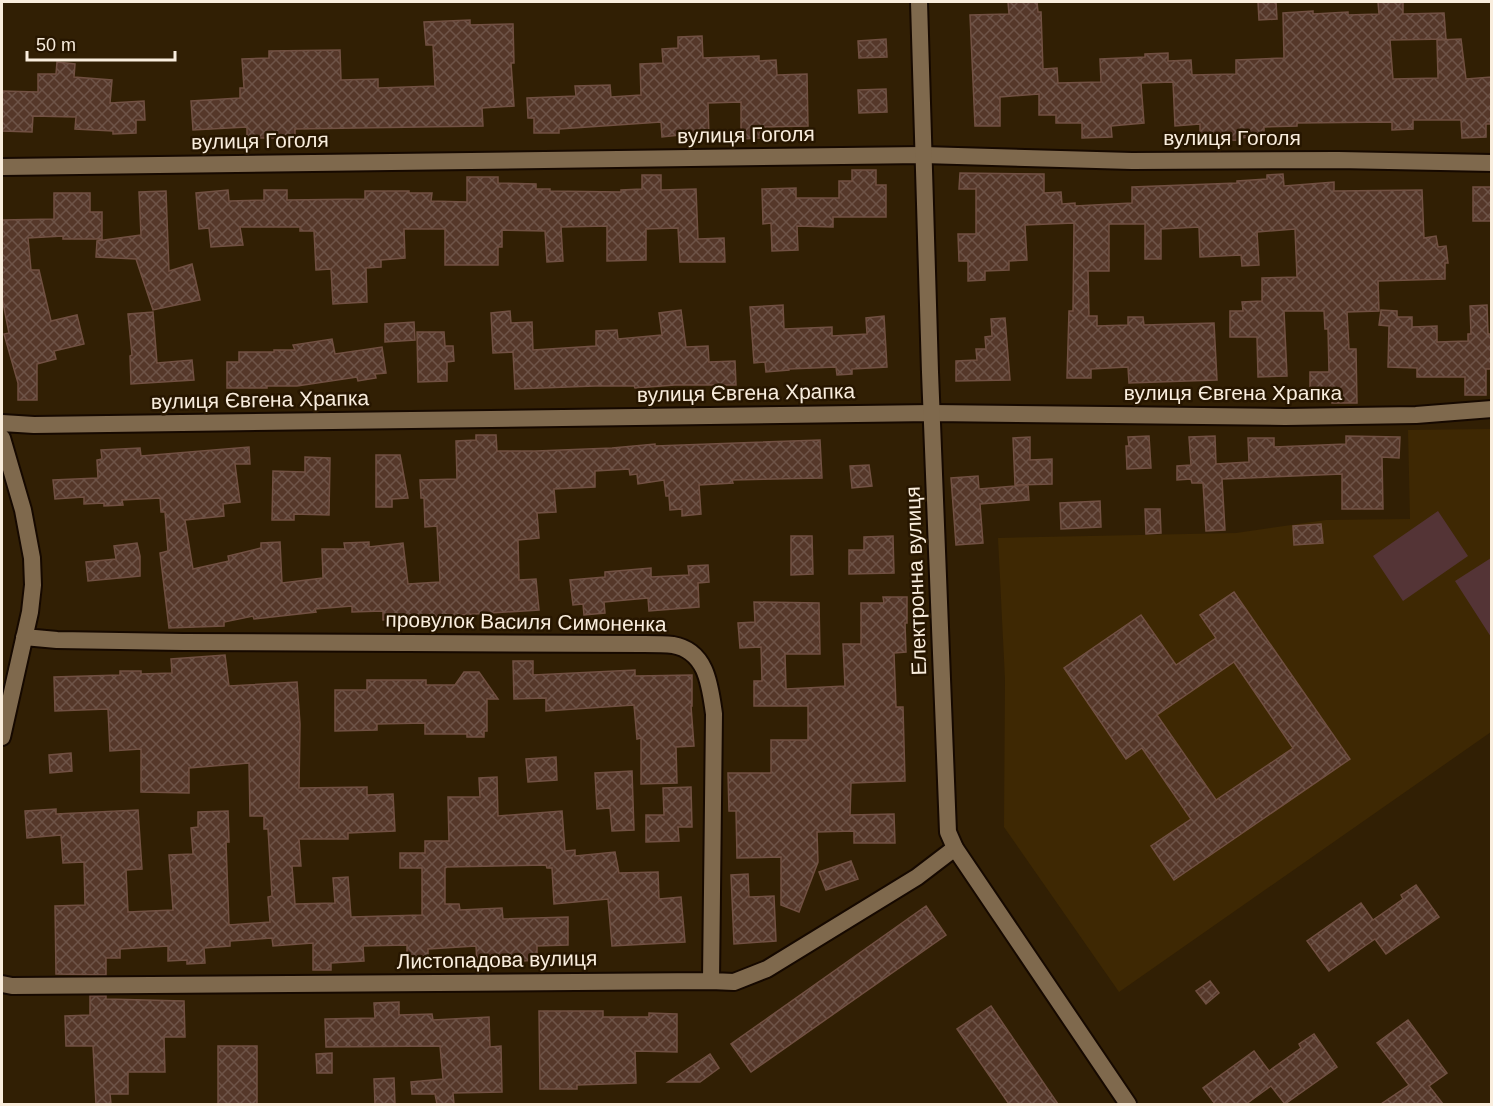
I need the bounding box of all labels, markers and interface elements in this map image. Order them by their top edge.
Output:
scale bar [27,24,176,62]
text: 50 m [36,35,76,55]
street label: вулиця Гоголя [677,122,815,147]
street label: вулиця Гоголя [1163,126,1301,149]
street label: вулиця Гоголя [191,128,329,153]
street label: вулиця Євгена Храпка [637,379,856,406]
street label: вулиця Євгена Храпка [1124,381,1342,404]
street label: вулиця Євгена Храпка [151,386,370,413]
street label: Електронна вулиця [901,486,930,676]
street label: провулок Василя Симоненка [385,608,667,635]
street label: Листопадова вулиця [397,946,597,973]

